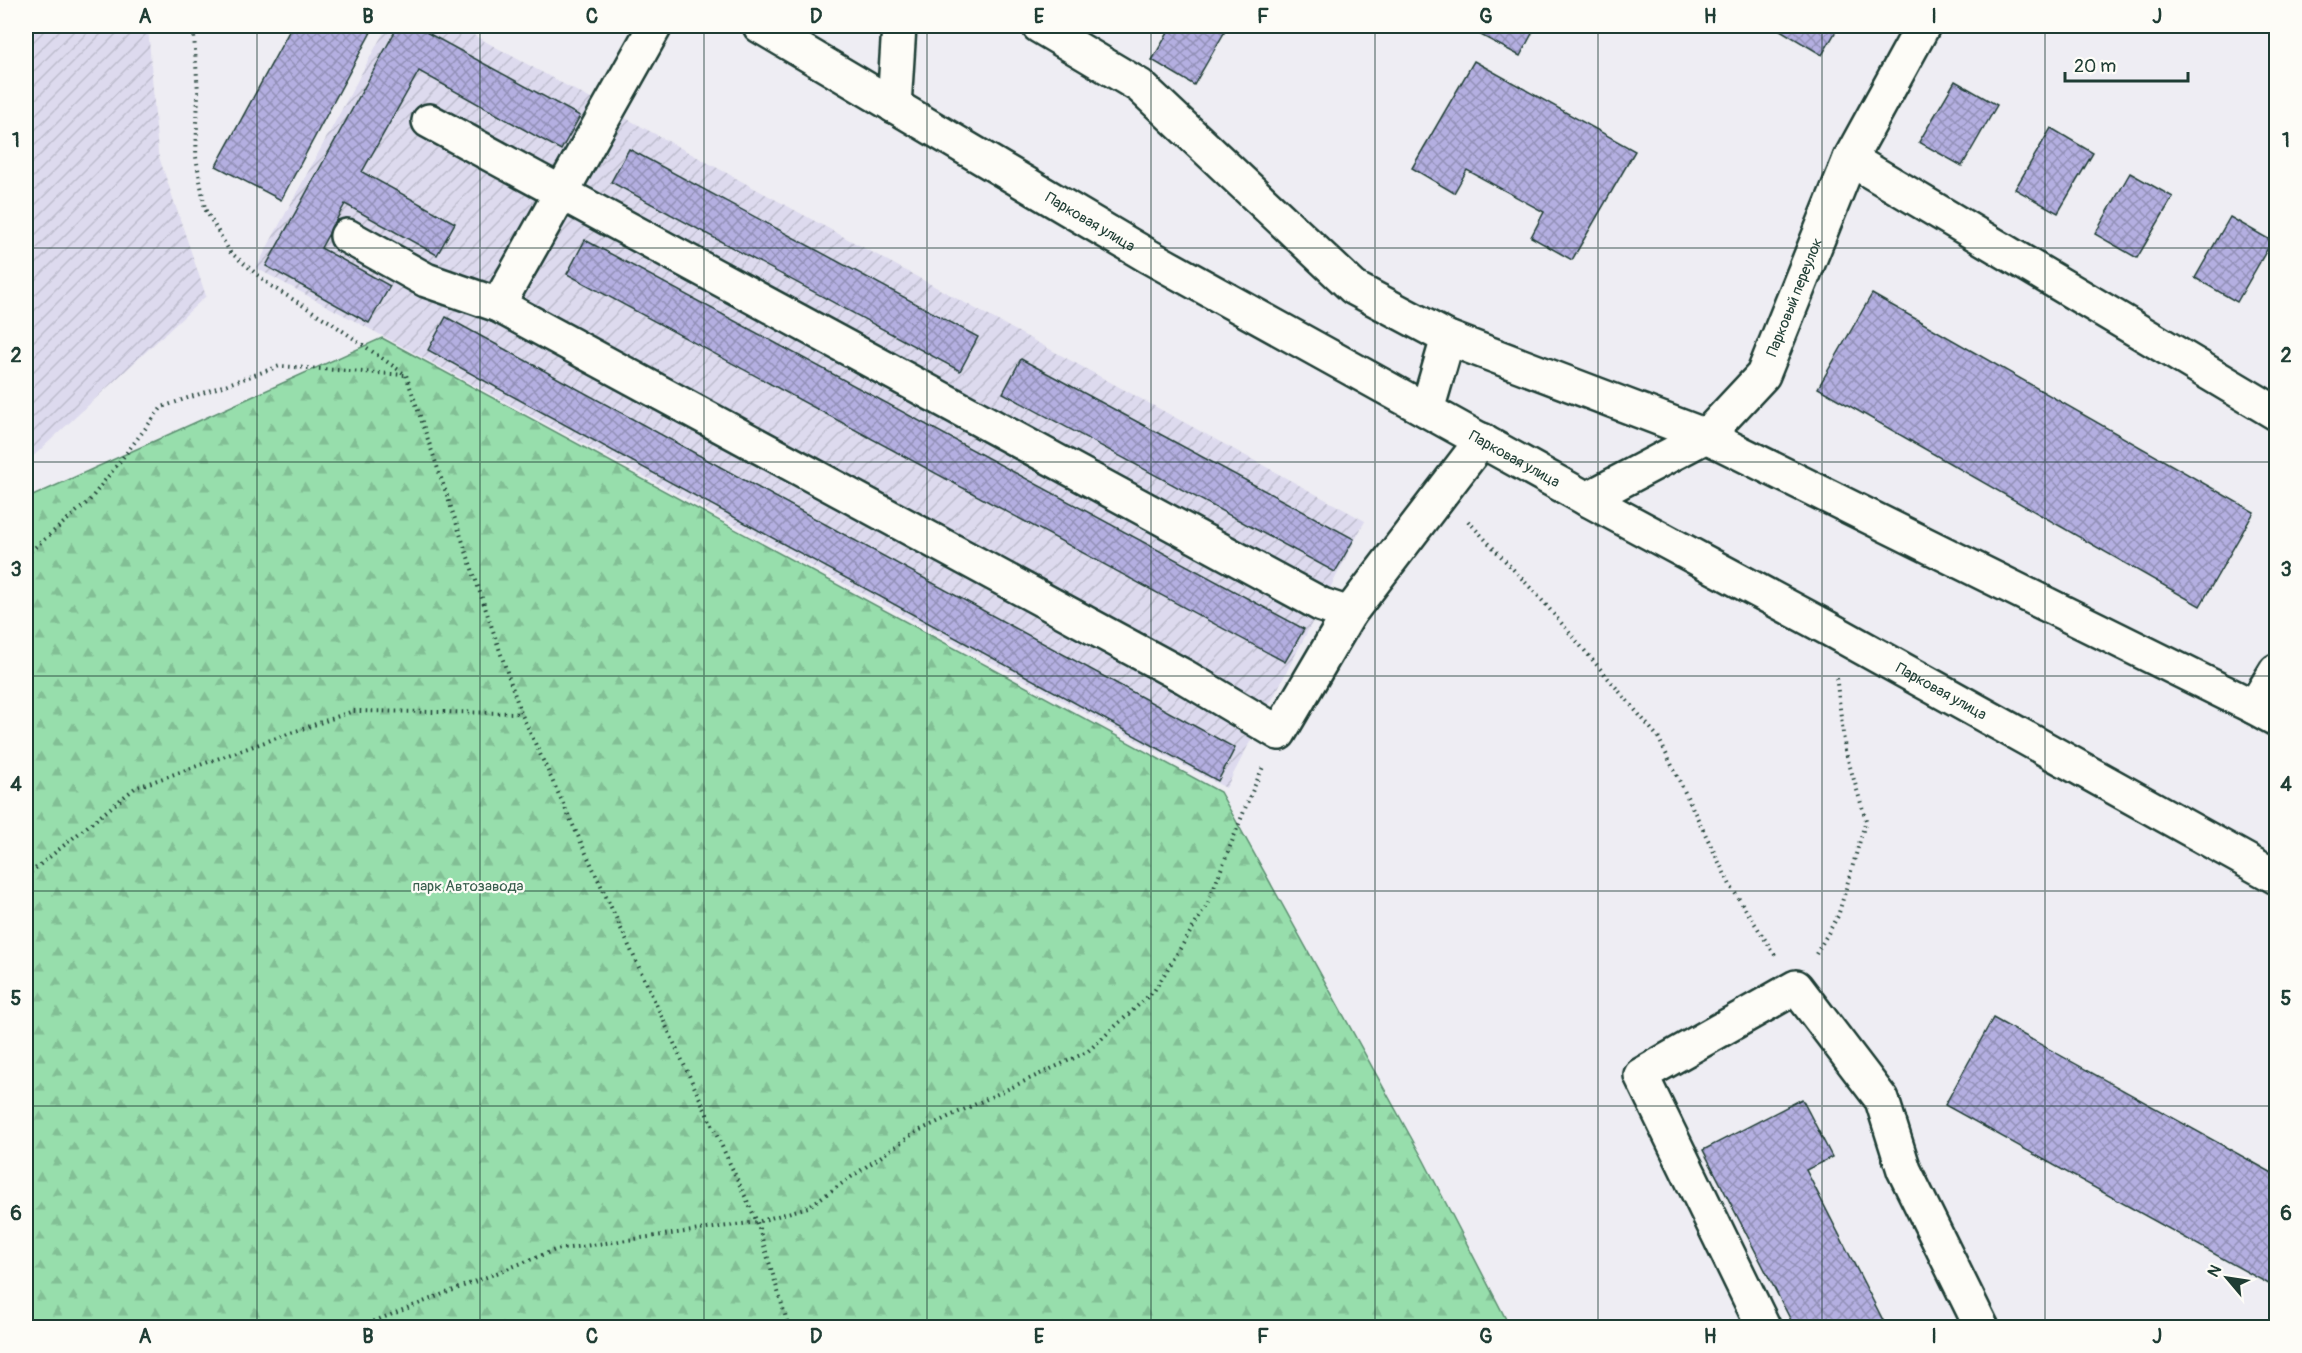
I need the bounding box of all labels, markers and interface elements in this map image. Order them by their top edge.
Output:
text: A [139,4,152,29]
text: B [362,4,374,29]
text: C [586,4,598,29]
text: D [810,4,823,29]
text: E [1034,4,1045,29]
text: F [1257,4,1269,29]
text: G [1479,4,1493,29]
text: H [1704,4,1717,29]
text: I [1931,4,1937,29]
text: J [2152,4,2162,29]
scale bar [2065,45,2188,83]
text: 20 m [2074,55,2116,78]
text: 1 [12,128,20,153]
text: 1 [2282,128,2290,153]
street label: Парковая улица [1042,188,1138,256]
street label: Парковый переулок [1762,235,1827,359]
text: 2 [10,343,22,368]
text: 2 [2280,343,2292,368]
street label: Парковая улица [1466,427,1563,492]
text: 3 [10,557,22,582]
text: 3 [2280,557,2292,582]
street label: Парковая улица [1892,659,1990,725]
text: 4 [10,772,22,797]
text: 4 [2280,772,2292,797]
park label: парк Автозавода [413,877,524,896]
text: 5 [11,986,22,1011]
text: 5 [2281,986,2292,1011]
text: 6 [10,1201,22,1226]
text: 6 [2280,1201,2292,1226]
north arrow [2197,1248,2257,1308]
text: N [2203,1261,2226,1281]
text: A [139,1324,152,1349]
text: B [362,1324,374,1349]
text: C [586,1324,598,1349]
text: D [810,1324,823,1349]
text: E [1034,1324,1045,1349]
text: F [1257,1324,1269,1349]
text: G [1479,1324,1493,1349]
text: H [1704,1324,1717,1349]
text: I [1931,1324,1937,1349]
text: J [2152,1324,2162,1349]

